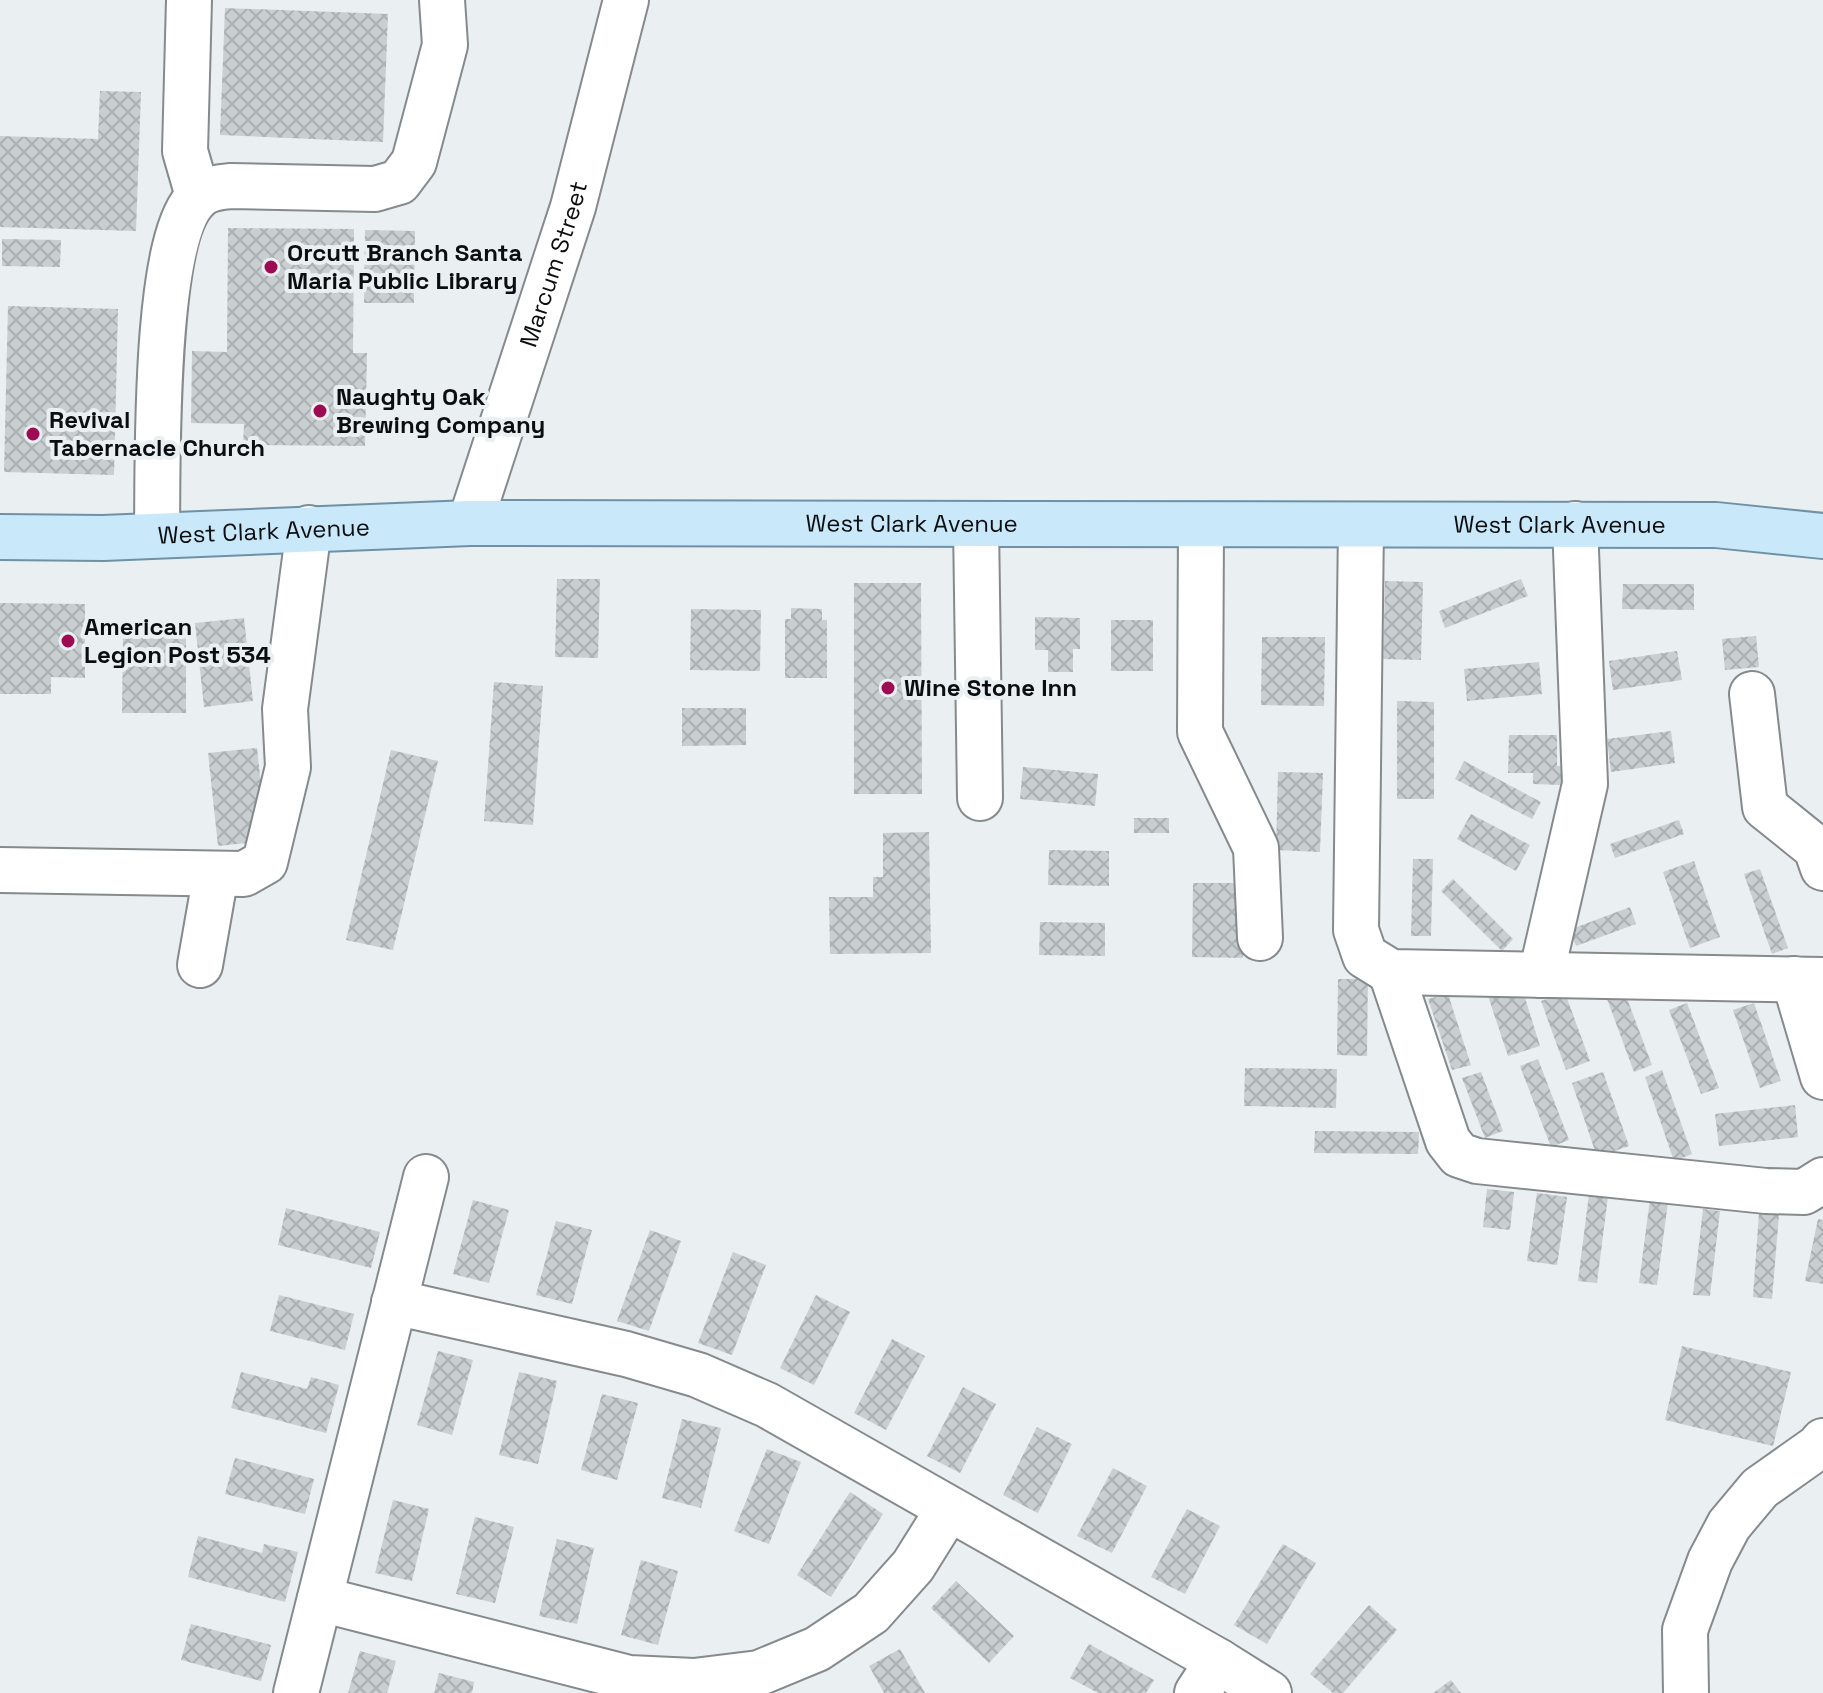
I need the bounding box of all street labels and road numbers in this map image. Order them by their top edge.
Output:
street label: Marcum Street [512,178,594,351]
street label: West Clark Avenue [806,508,1018,539]
street label: West Clark Avenue [1454,509,1666,540]
street label: West Clark Avenue [157,511,371,551]

